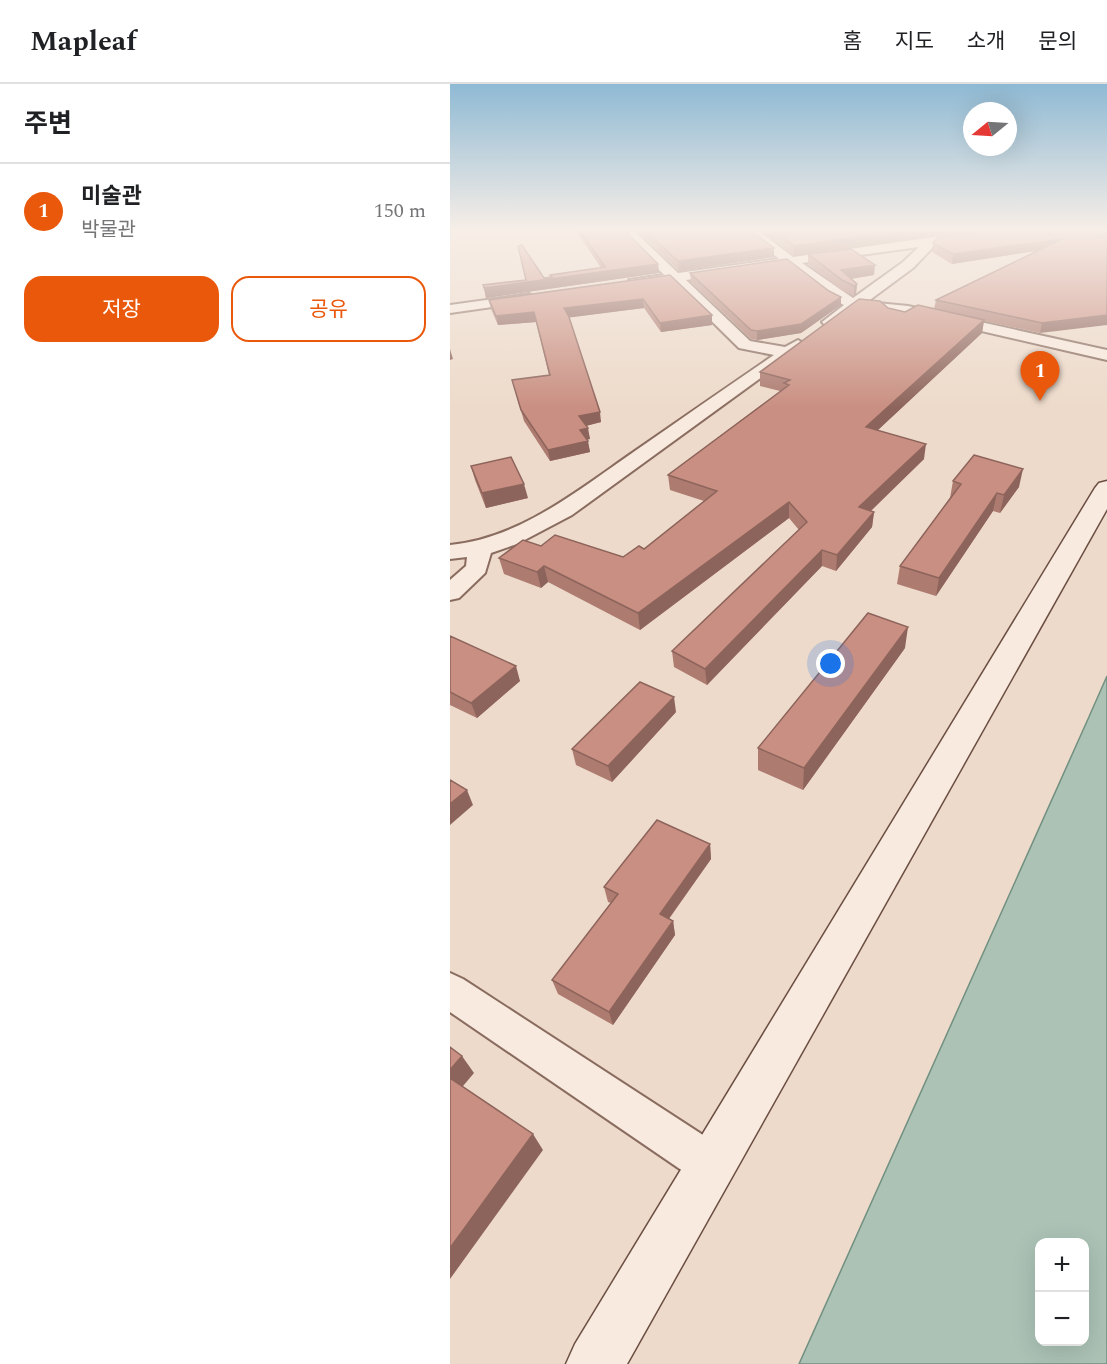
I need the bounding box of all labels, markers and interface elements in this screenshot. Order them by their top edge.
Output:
text: Mapleaf [30,20,137,63]
text: 홈 [843,26,862,58]
text: 지도 [895,26,934,58]
text: 소개 [967,26,1005,58]
text: 문의 [1038,26,1077,58]
north arrow [963,102,1017,156]
text: 주변 [24,104,72,144]
text: 미술관 [81,180,142,213]
text: 1 [38,196,49,226]
text: 150 m [374,196,426,226]
text: 박물관 [81,215,136,245]
button: 저장 [24,276,219,342]
button: 공유 [231,276,426,342]
pin: 1 [1020,352,1060,401]
your location [816,649,845,678]
map controls [1035,1238,1089,1346]
button: + [1035,1238,1089,1292]
button: − [1035,1292,1089,1346]

